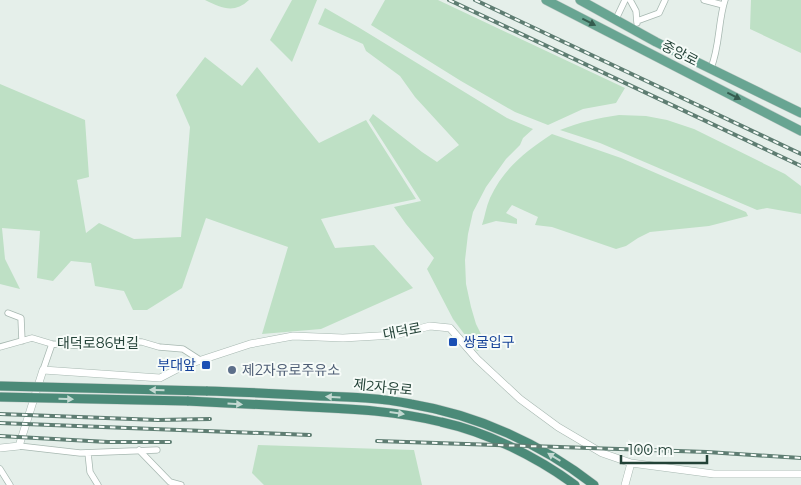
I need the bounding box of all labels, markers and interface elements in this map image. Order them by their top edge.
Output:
one-way arrow [582,18,597,26]
street label: 중앙로 [659,36,701,70]
one-way arrow [727,92,741,100]
street label: 대덕로 [381,318,423,344]
place label: 쌍굴입구 [463,333,515,351]
street label: 대덕로86번길 [57,334,139,352]
marker: 쌍굴입구 [447,336,459,348]
place label: 부대앞 [157,356,196,374]
marker: 부대앞 [200,359,212,371]
place label: 제2자유로주유소 [242,361,340,379]
marker: 제2자유로주유소 [226,364,238,376]
street label: 제2자유로 [352,375,414,399]
one-way arrow [149,385,165,393]
one-way arrow [325,392,341,400]
one-way arrow [58,395,74,403]
one-way arrow [227,400,243,408]
one-way arrow [390,410,406,418]
scale bar [621,432,707,464]
text: 100 m [628,440,673,459]
one-way arrow [548,453,561,462]

